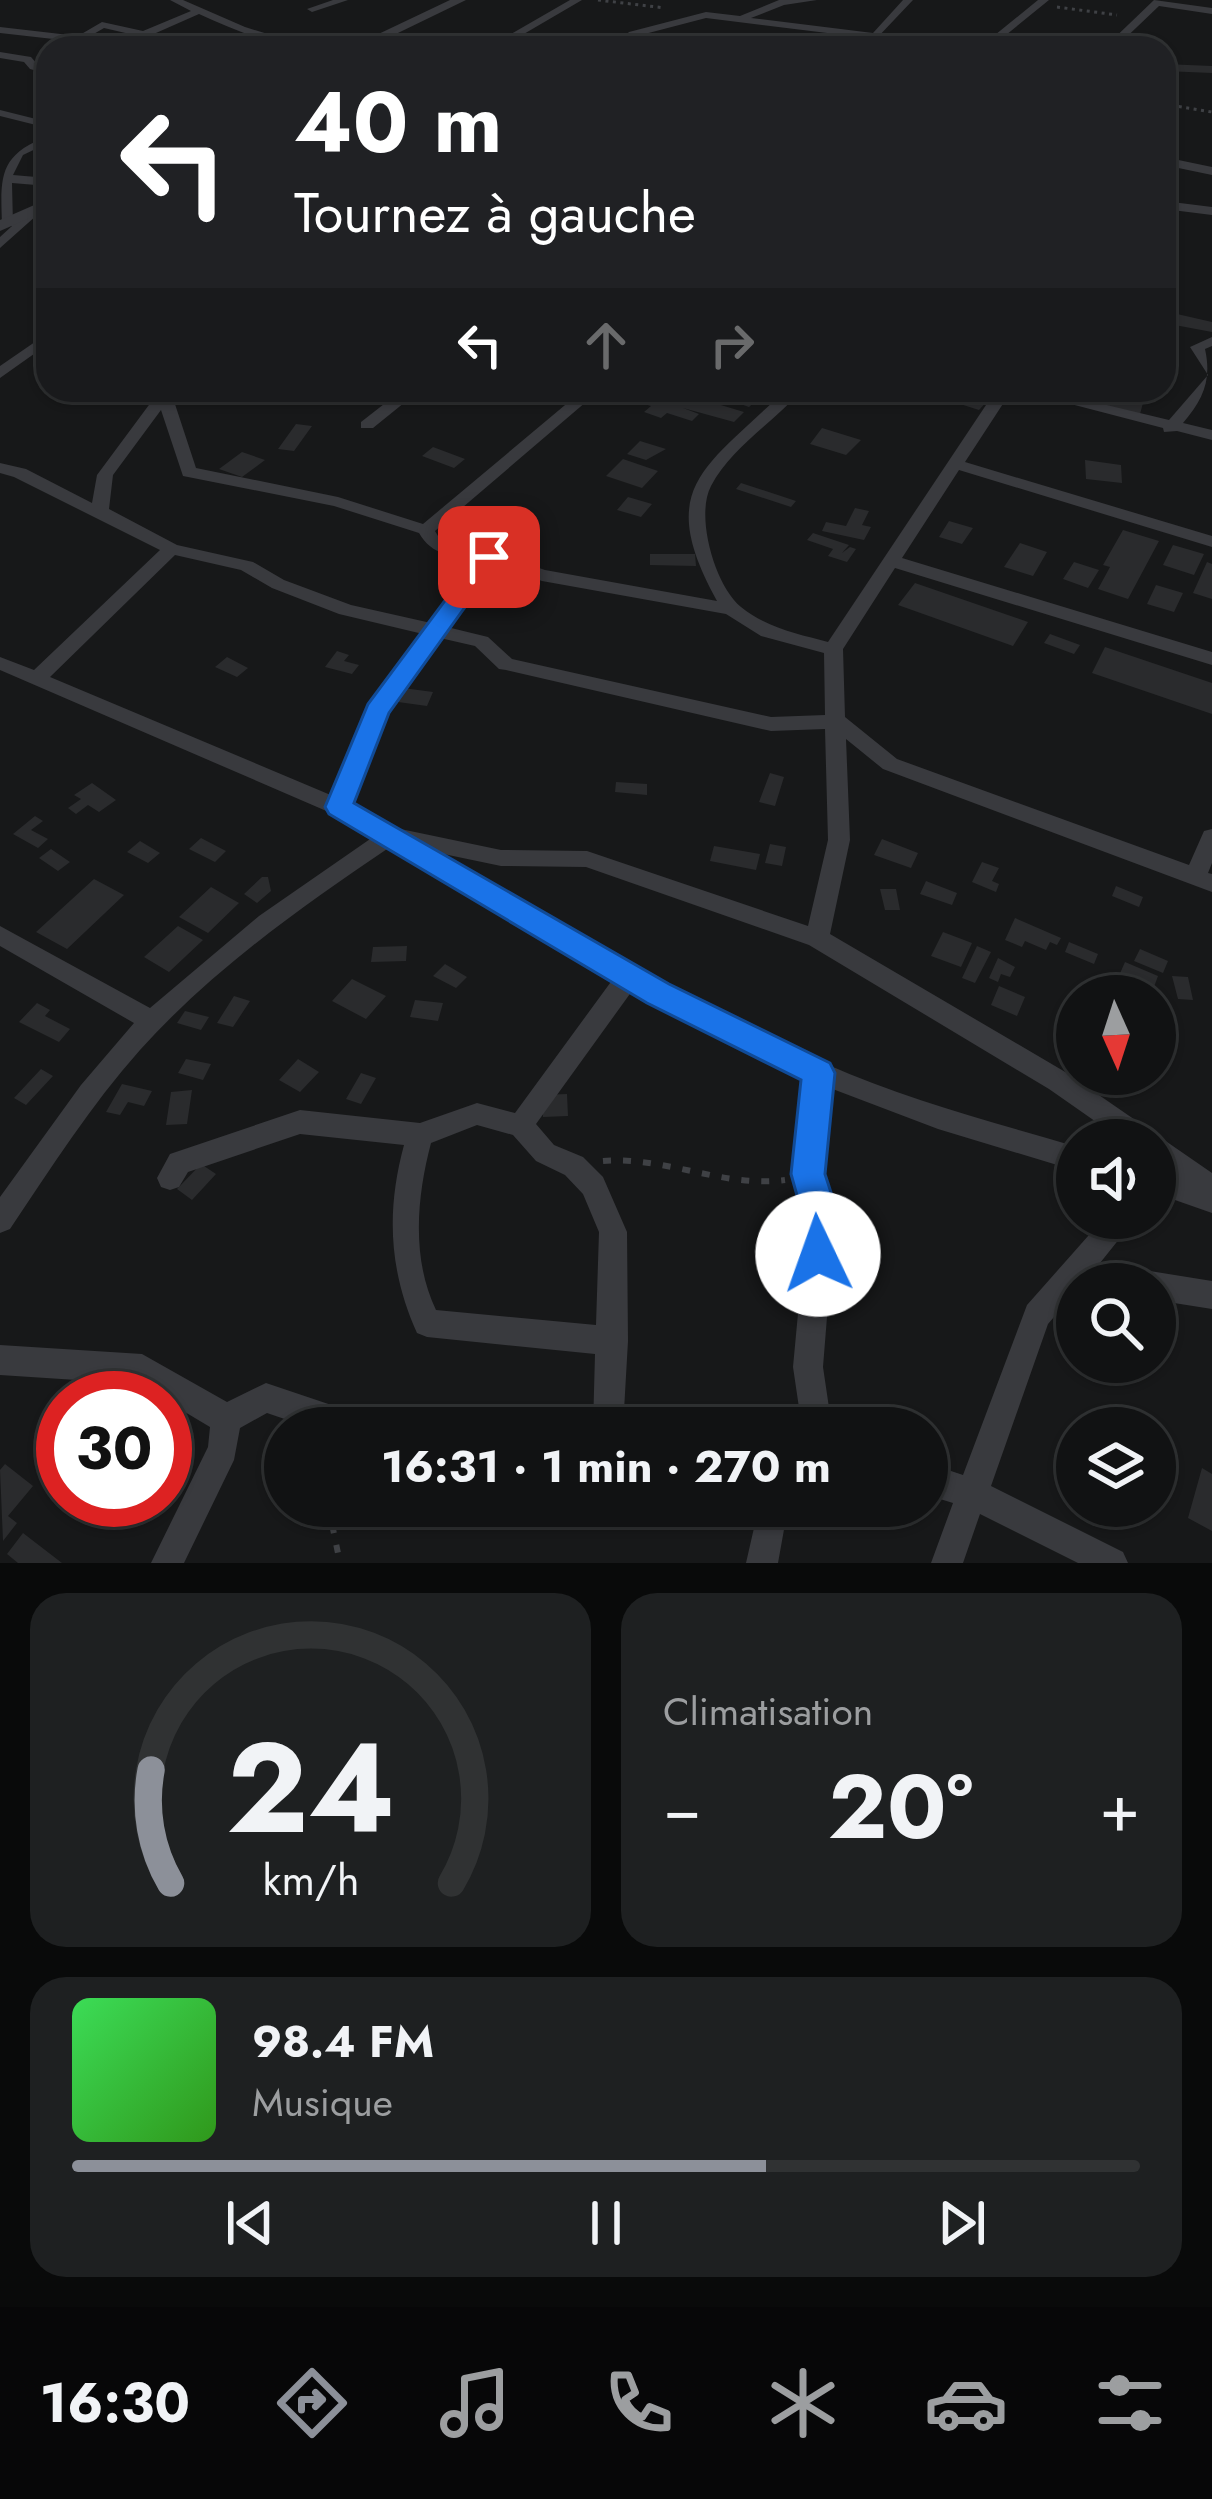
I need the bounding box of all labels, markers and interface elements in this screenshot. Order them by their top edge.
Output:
text: 40 m [294,62,502,184]
icon: left [96,84,252,240]
text: Tournez à gauche [294,174,696,252]
icon: left [447,312,513,378]
icon: ahead [573,312,639,378]
icon: right [699,312,765,378]
pin [438,506,540,608]
icon: arrive [456,524,522,590]
north arrow [1056,975,1176,1095]
map controls [1056,975,1176,1527]
button: sound [1056,1119,1176,1239]
position arrow [755,1191,881,1317]
button: search [1056,1263,1176,1383]
speed limit sign: 30 [36,1371,192,1527]
button: layers [1056,1407,1176,1527]
text: 16:31 · 1 min · 270 m [381,1434,831,1499]
text: Climatisation [663,1683,873,1740]
text: 24 [226,1698,395,1879]
text: 20° [828,1742,973,1872]
text: − [663,1760,702,1856]
text: + [1099,1760,1140,1856]
text: km/h [262,1849,359,1911]
text: 98.4 FM [252,2009,434,2074]
text: Musique [252,2074,393,2131]
icon: previous [217,2190,283,2256]
icon: pause [573,2190,639,2256]
icon: next [929,2190,995,2256]
icon: directions [270,2361,354,2445]
icon: music [433,2361,517,2445]
icon: phone [597,2361,681,2445]
icon: climate [761,2361,845,2445]
icon: car [924,2361,1008,2445]
icon: filters [1088,2361,1172,2445]
text: 16:30 [40,2364,190,2442]

